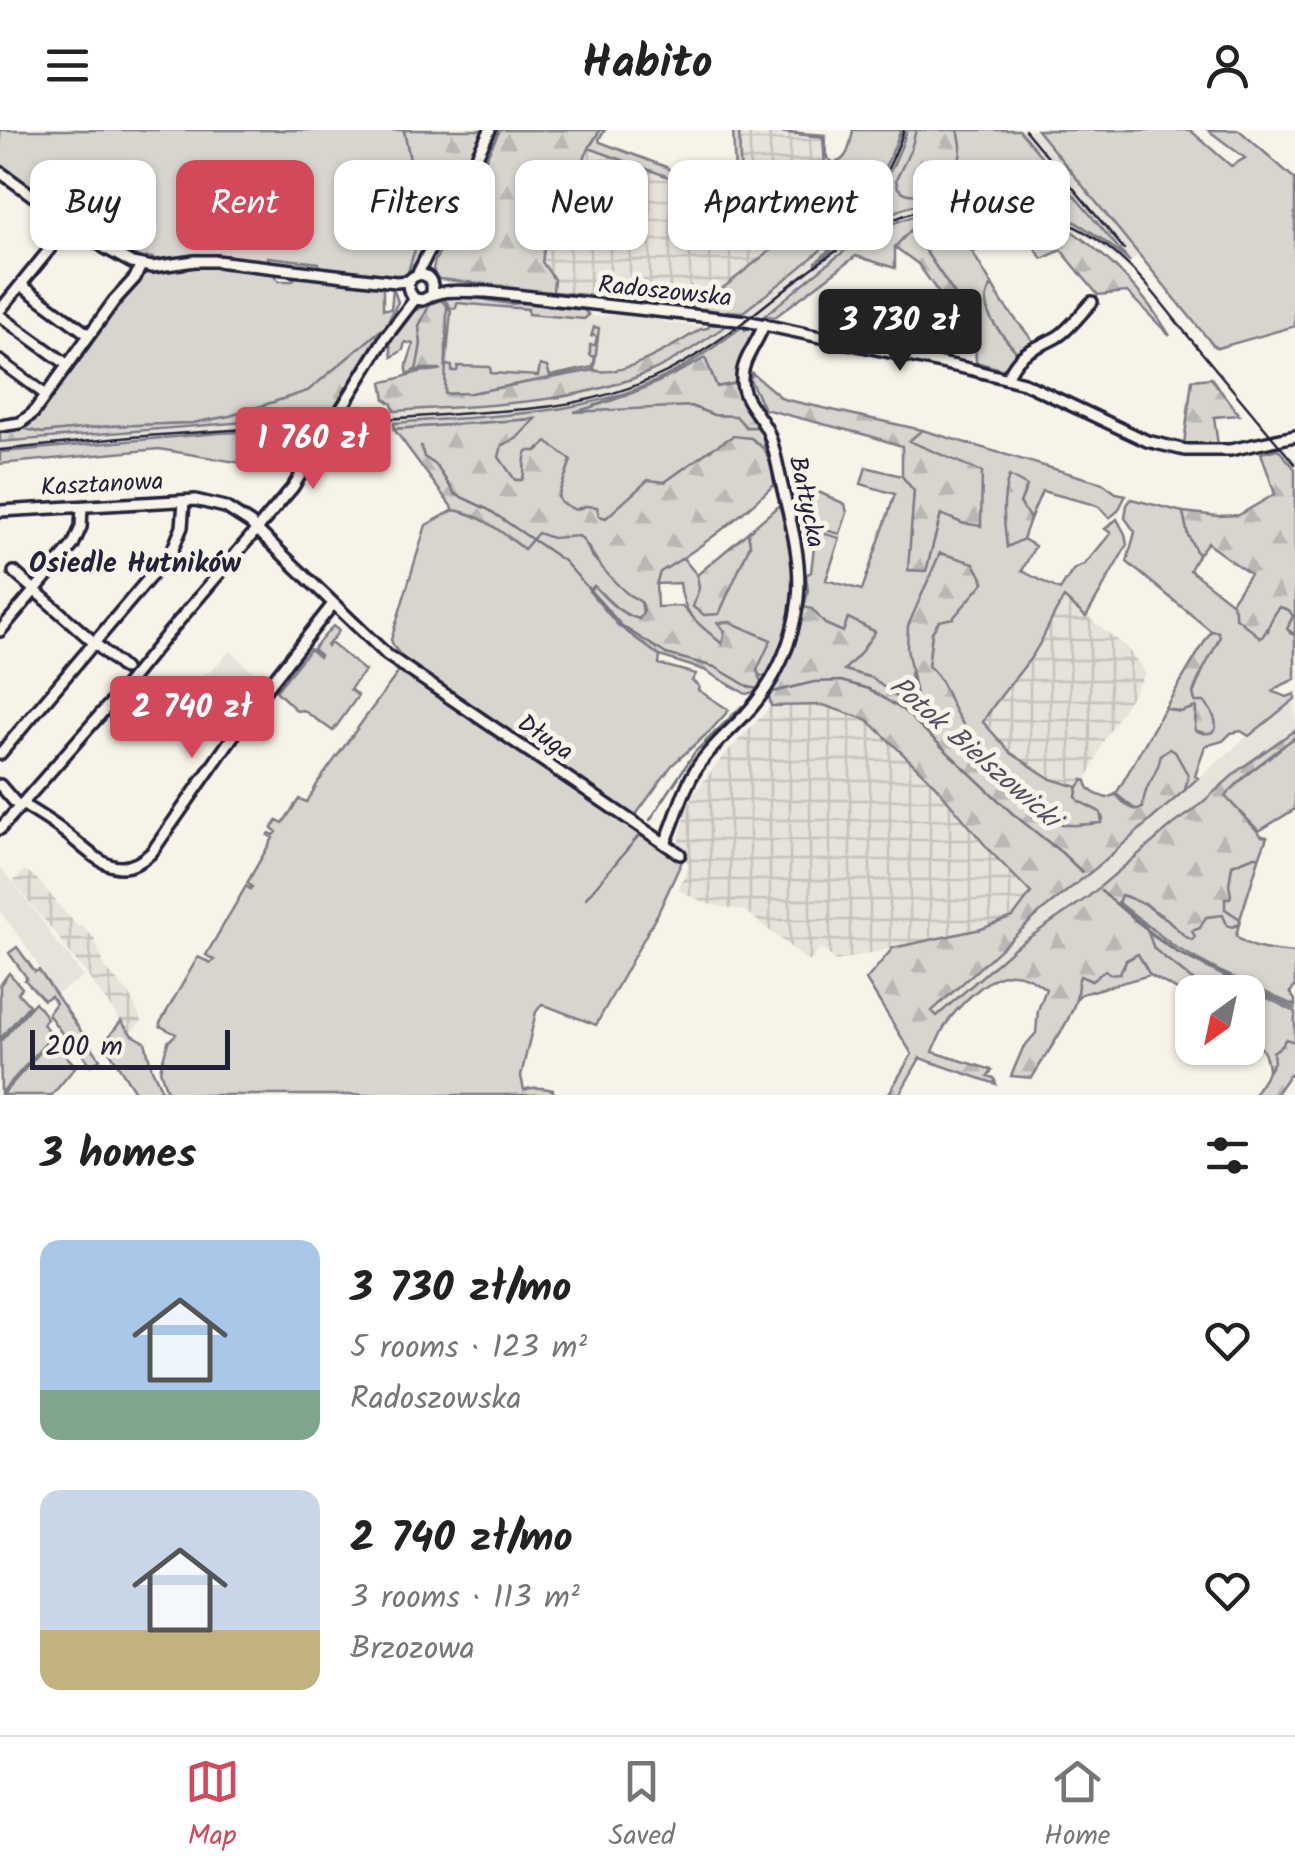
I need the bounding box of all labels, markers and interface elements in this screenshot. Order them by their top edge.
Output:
text: Habito [582,29,713,101]
icon: menu [40,38,95,93]
icon: person [1200,38,1255,93]
chip: Buy [30,160,156,250]
chip: Rent [176,160,314,250]
chip: Filters [334,160,495,250]
chip: New [515,160,648,250]
chip: Apartment [668,160,893,250]
chip: House [913,160,1070,250]
street label: Radoszowska [596,265,734,319]
pin: 3 730 zł [797,289,1003,374]
text: 3 730 zł [841,296,959,347]
pin: 1 760 zł [210,407,416,492]
text: 1 760 zł [258,414,368,465]
street label: Bałtycka [777,453,835,551]
street label: Kasztanowa [40,462,164,508]
district label: Osiedle Hutników [29,542,242,587]
water label: Potok Bielszowicki [878,666,1074,844]
pin: 2 740 zł [89,676,295,761]
text: 2 740 zł [132,683,252,734]
street label: Długa [509,704,581,772]
north arrow [1175,975,1265,1065]
map controls [1175,975,1265,1065]
scale bar [30,1025,230,1070]
text: 200 m [45,1025,123,1070]
text: 3 homes [40,1122,196,1189]
icon: filters [1200,1128,1255,1183]
text: 3 730 zł/mo [350,1256,571,1323]
icon: home [120,1280,240,1400]
icon: heart [1200,1313,1255,1368]
text: 5 rooms · 123 m² [350,1323,587,1374]
text: Radoszowska [350,1374,522,1425]
text: 2 740 zł/mo [350,1506,573,1573]
icon: home [120,1530,240,1650]
icon: heart [1200,1563,1255,1618]
text: 3 rooms · 113 m² [350,1573,580,1624]
text: Brzozowa [350,1624,475,1675]
tab: Map [185,1754,240,1859]
tab: Saved [609,1754,675,1859]
tab: Home [1044,1754,1110,1859]

